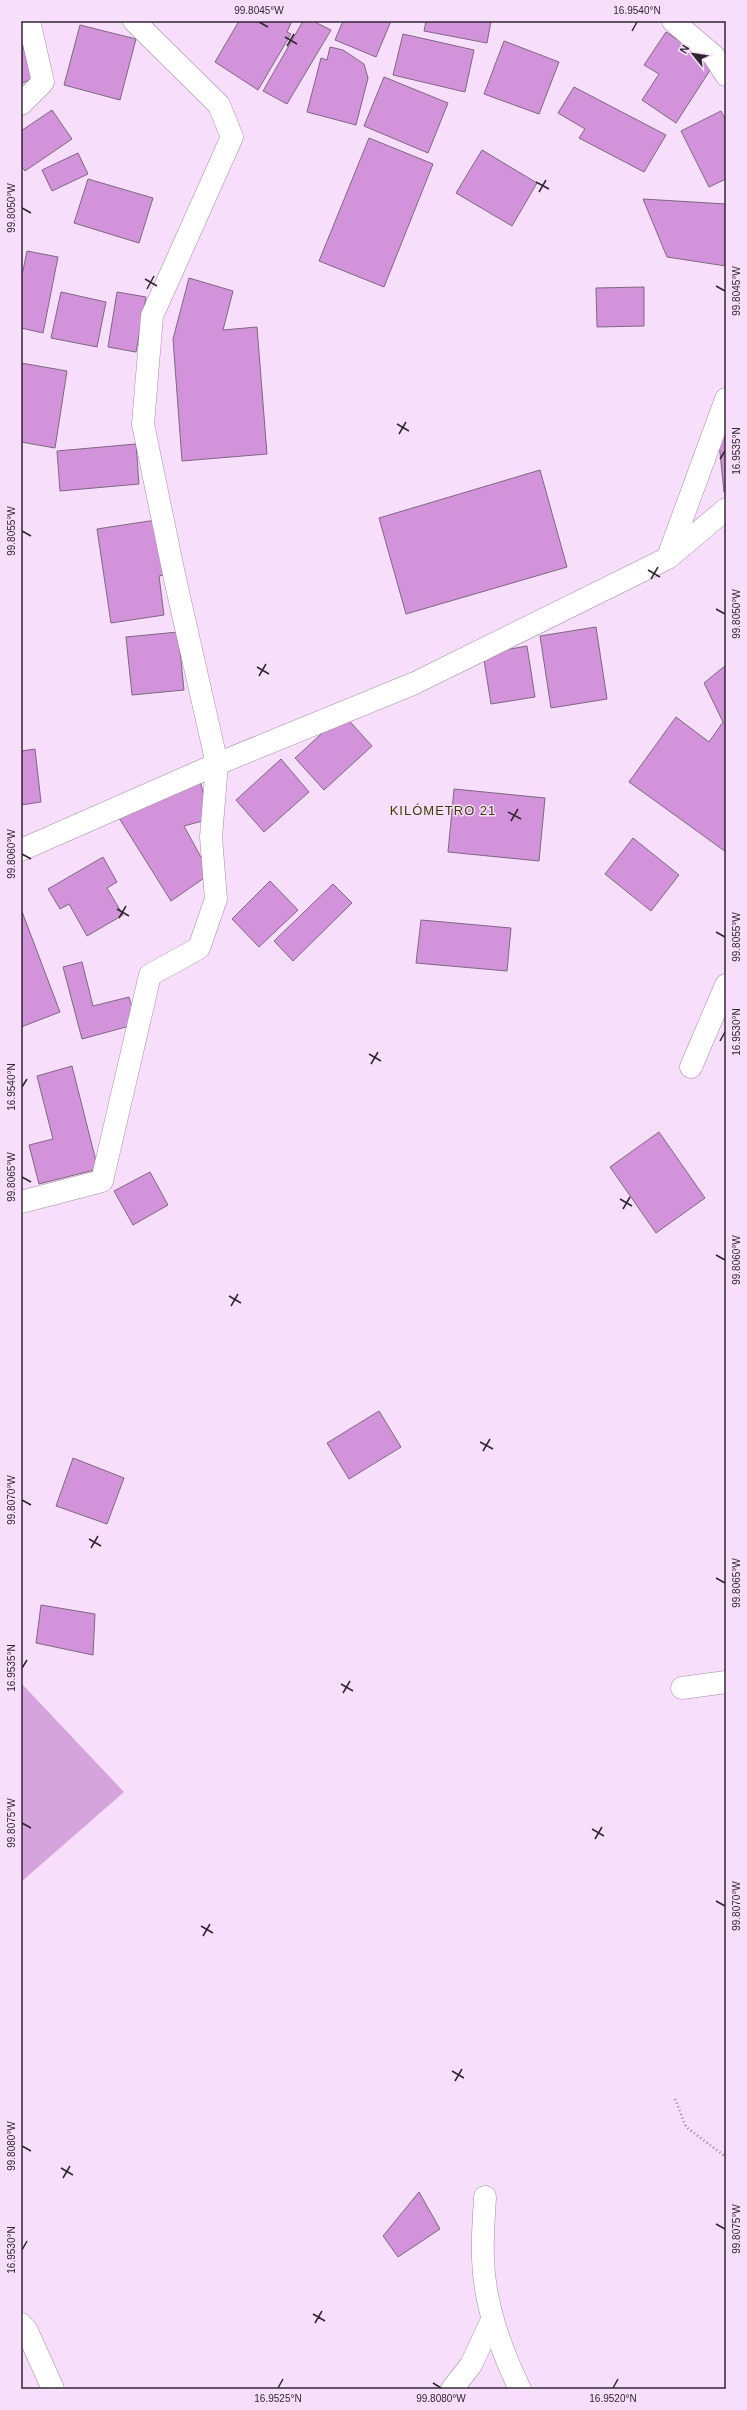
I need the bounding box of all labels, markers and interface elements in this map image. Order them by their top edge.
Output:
text: 99.8045°W [234,5,284,16]
text: 16.9540°N [613,5,661,16]
north arrow [673,34,713,74]
text: N [677,43,692,55]
text: 99.8050°W [6,183,17,233]
text: 99.8045°W [731,266,742,316]
text: 16.9535°N [731,427,742,475]
text: 99.8055°W [6,506,17,556]
text: 99.8050°W [731,589,742,639]
district label: KILÓMETRO 21 [390,803,496,818]
text: 99.8060°W [6,829,17,879]
text: 99.8055°W [731,912,742,962]
text: 16.9530°N [731,1008,742,1056]
text: 16.9540°N [6,1063,17,1111]
text: 99.8065°W [6,1152,17,1202]
text: 99.8060°W [731,1235,742,1285]
text: 99.8070°W [6,1475,17,1525]
text: 99.8065°W [731,1558,742,1608]
text: 16.9535°N [6,1644,17,1692]
text: 99.8075°W [6,1798,17,1848]
text: 99.8070°W [731,1881,742,1931]
text: 99.8080°W [6,2121,17,2171]
text: 99.8075°W [731,2204,742,2254]
text: 16.9530°N [6,2226,17,2274]
text: 16.9525°N [254,2393,302,2404]
text: 99.8080°W [416,2393,466,2404]
text: 16.9520°N [589,2393,637,2404]

